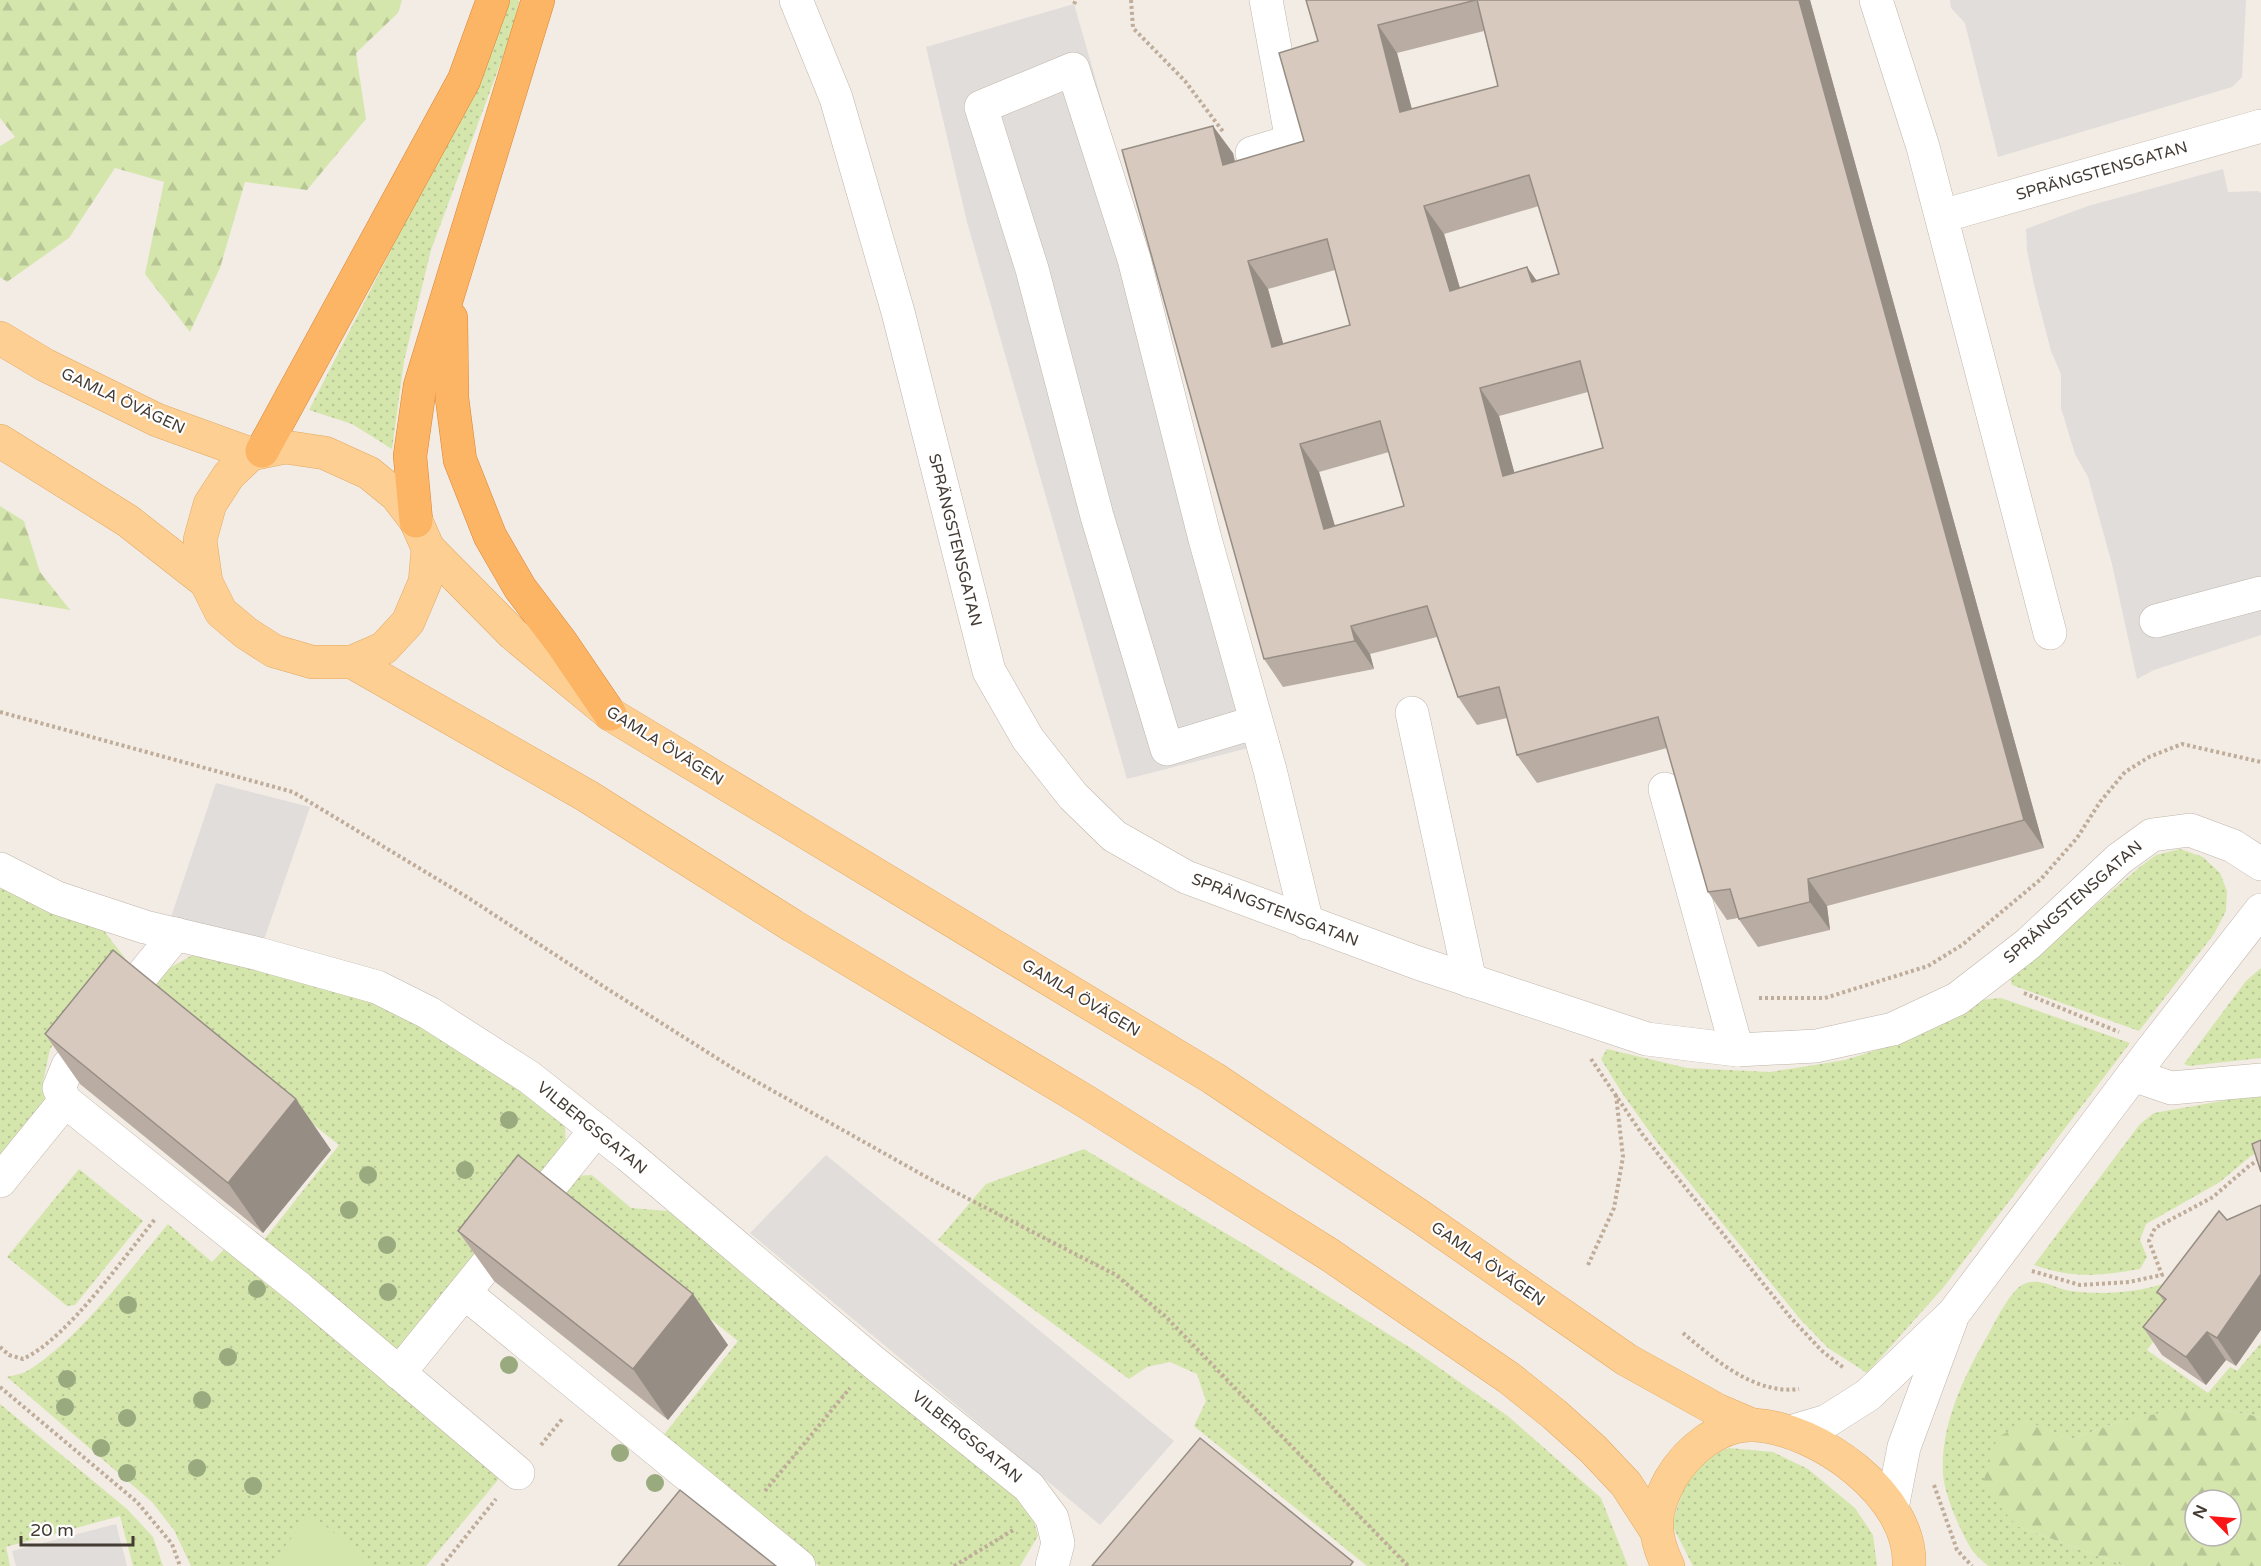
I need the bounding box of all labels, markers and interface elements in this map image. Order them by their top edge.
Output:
street label: SPRÄNGSTENSGATAN [2014,137,2190,205]
street label: GAMLA ÖVÄGEN [58,364,188,438]
street label: SPRÄNGSTENSGATAN [924,452,986,628]
street label: GAMLA ÖVÄGEN [603,702,727,790]
street label: SPRÄNGSTENSGATAN [1999,836,2147,968]
street label: SPRÄNGSTENSGATAN [1189,869,1361,951]
street label: GAMLA ÖVÄGEN [1018,955,1144,1041]
street label: VILBERGSGATAN [533,1077,651,1179]
street label: GAMLA ÖVÄGEN [1427,1217,1549,1311]
street label: VILBERGSGATAN [908,1386,1026,1488]
north arrow [2183,1488,2243,1548]
text: N [2189,1502,2212,1522]
scale bar [21,1509,134,1547]
text: 20 m [30,1519,74,1541]

